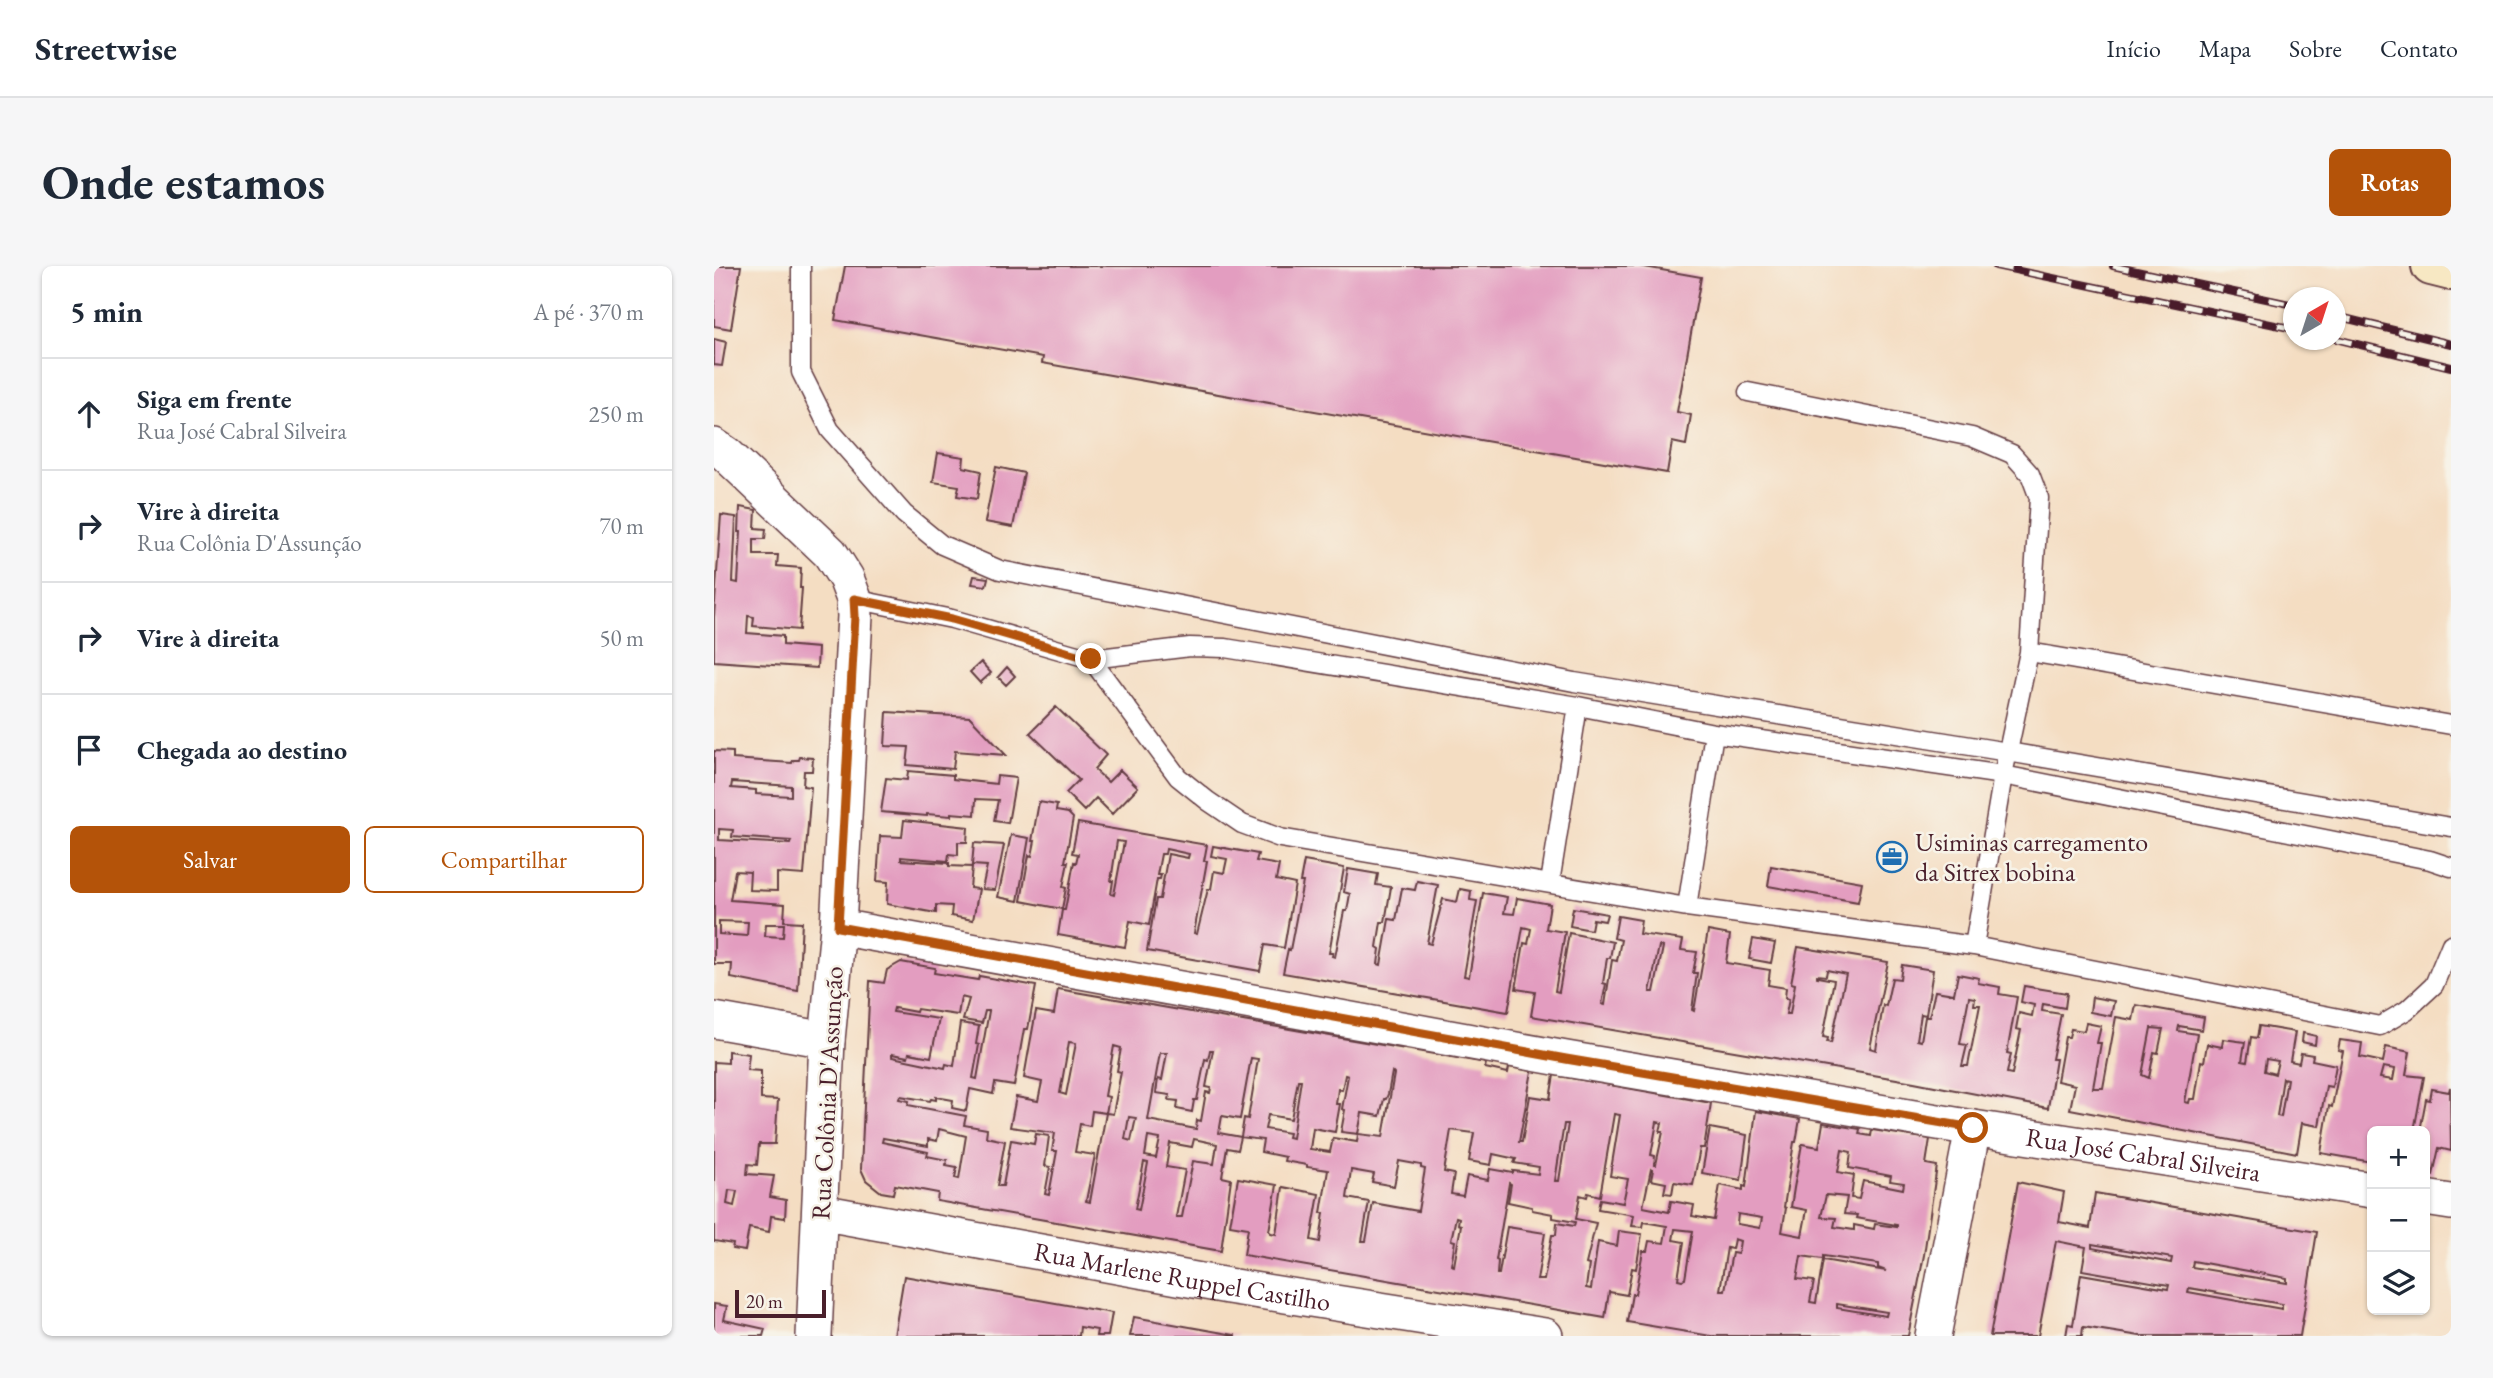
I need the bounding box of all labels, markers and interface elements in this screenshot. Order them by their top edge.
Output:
text: Streetwise [35,27,177,70]
text: Início [2107,33,2161,64]
text: Mapa [2199,33,2251,64]
text: Sobre [2289,33,2342,64]
text: Contato [2380,33,2458,64]
button: Rotas [2329,149,2451,216]
text: Onde estamos [42,150,325,214]
north arrow [2283,287,2346,350]
text: 5 min [70,292,143,331]
text: A pé · 370 m [533,297,644,327]
text: Siga em frente [137,382,292,416]
icon: ahead [70,395,108,433]
text: 250 m [588,399,644,429]
text: Rua José Cabral Silveira [137,416,347,446]
text: Vire à direita [137,494,279,528]
icon: right [70,507,108,545]
text: 70 m [599,511,644,541]
text: Rua Colônia D'Assunção [137,528,362,558]
icon: right [70,619,108,657]
text: Vire à direita [137,621,279,655]
text: 50 m [599,623,644,653]
route end [1075,643,1106,674]
icon: arrive [70,731,108,769]
text: Chegada ao destino [137,733,347,767]
place label: Usiminas carregamento da Sitrex bobina [1915,825,2148,889]
button: Salvar [70,826,350,893]
button: Compartilhar [364,826,644,893]
office icon: Usiminas carregamento da Sitrex bobina [1875,840,1909,874]
street label: Rua Colônia D'Assunção [803,965,851,1221]
route start [1957,1112,1988,1143]
street label: Rua José Cabral Silveira [2024,1119,2264,1190]
map controls [2367,1126,2430,1315]
button: + [2367,1126,2430,1189]
button: − [2367,1189,2430,1252]
street label: Rua Marlene Ruppel Castilho [1031,1234,1333,1319]
button: layers [2367,1252,2430,1315]
scale bar [735,1287,826,1319]
text: 20 m [746,1289,783,1314]

